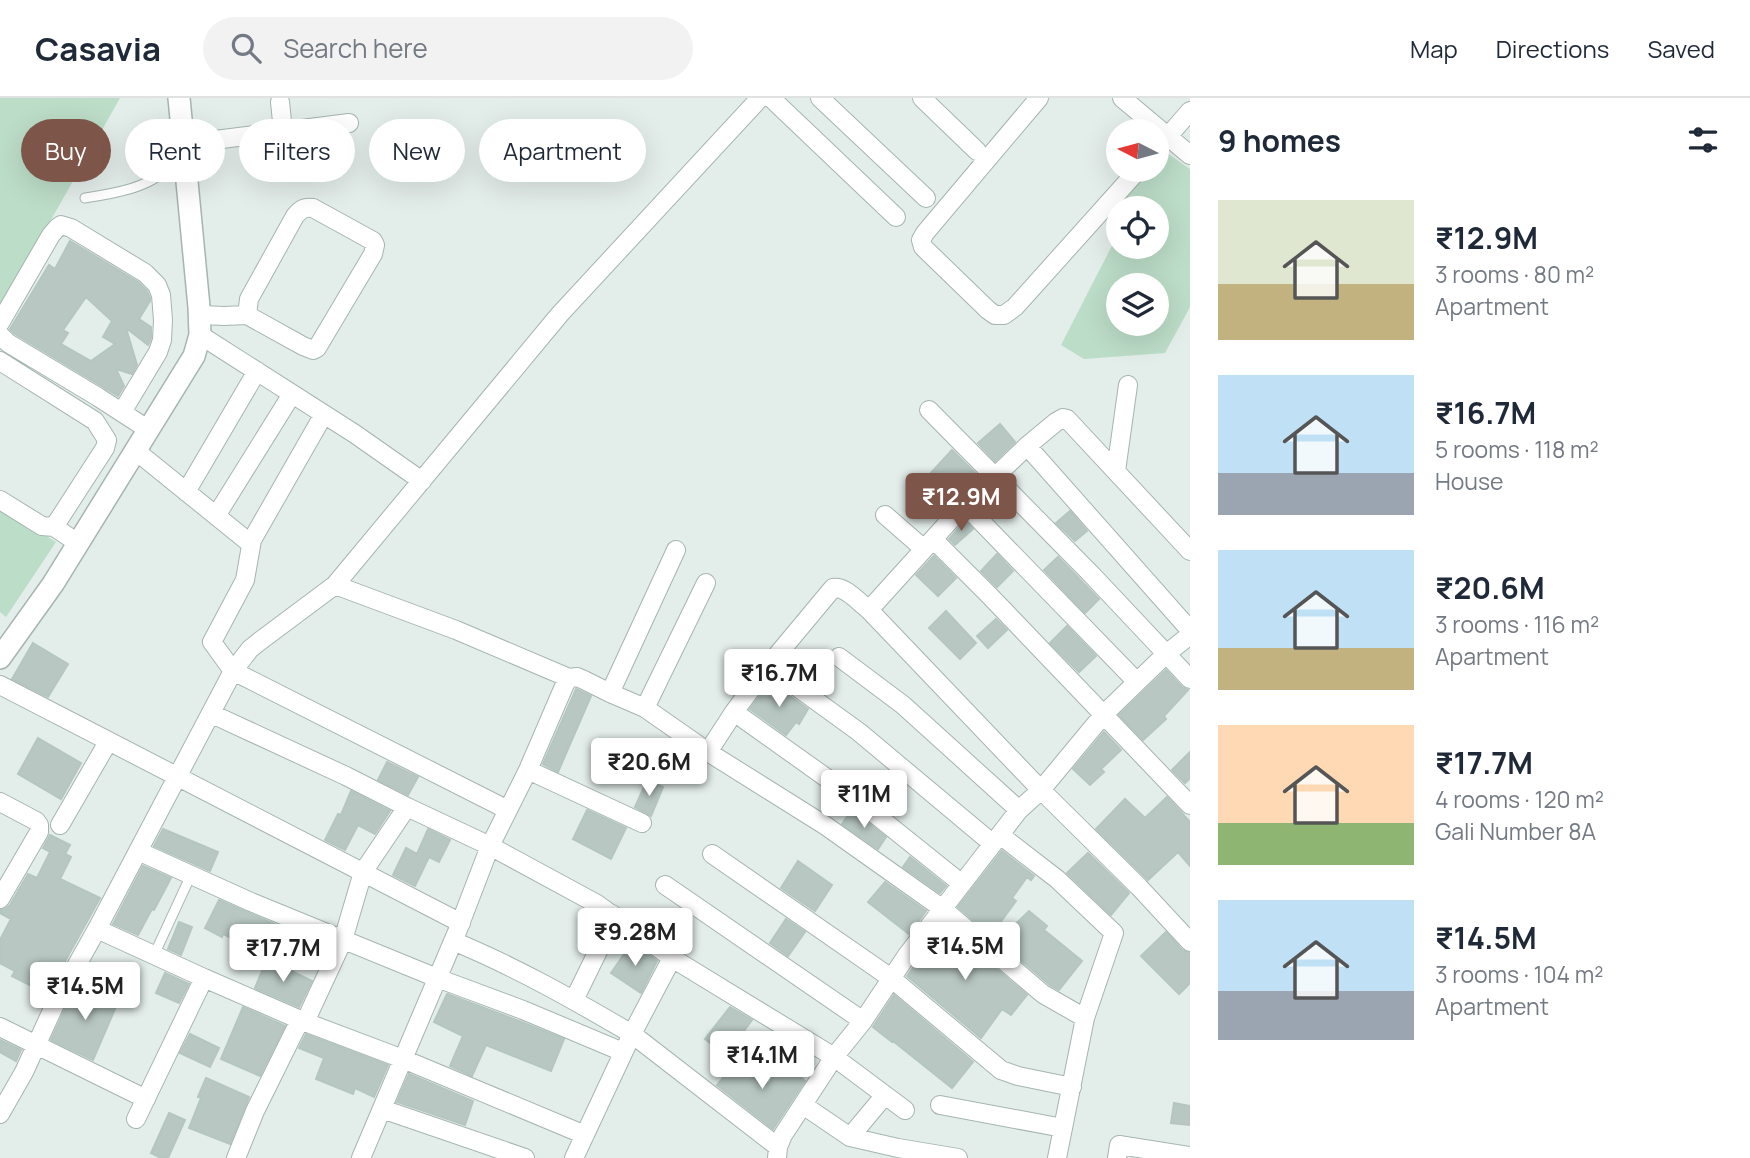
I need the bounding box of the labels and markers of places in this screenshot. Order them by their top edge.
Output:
pin: ₹12.9M [904,474,1018,533]
pin: ₹16.7M [722,650,836,709]
pin: ₹20.6M [592,738,706,798]
pin: ₹11M [823,770,905,830]
pin: ₹9.28M [578,908,692,968]
pin: ₹14.5M [908,922,1022,982]
pin: ₹17.7M [226,924,340,984]
pin: ₹14.5M [28,962,142,1022]
pin: ₹14.1M [705,1032,819,1091]

